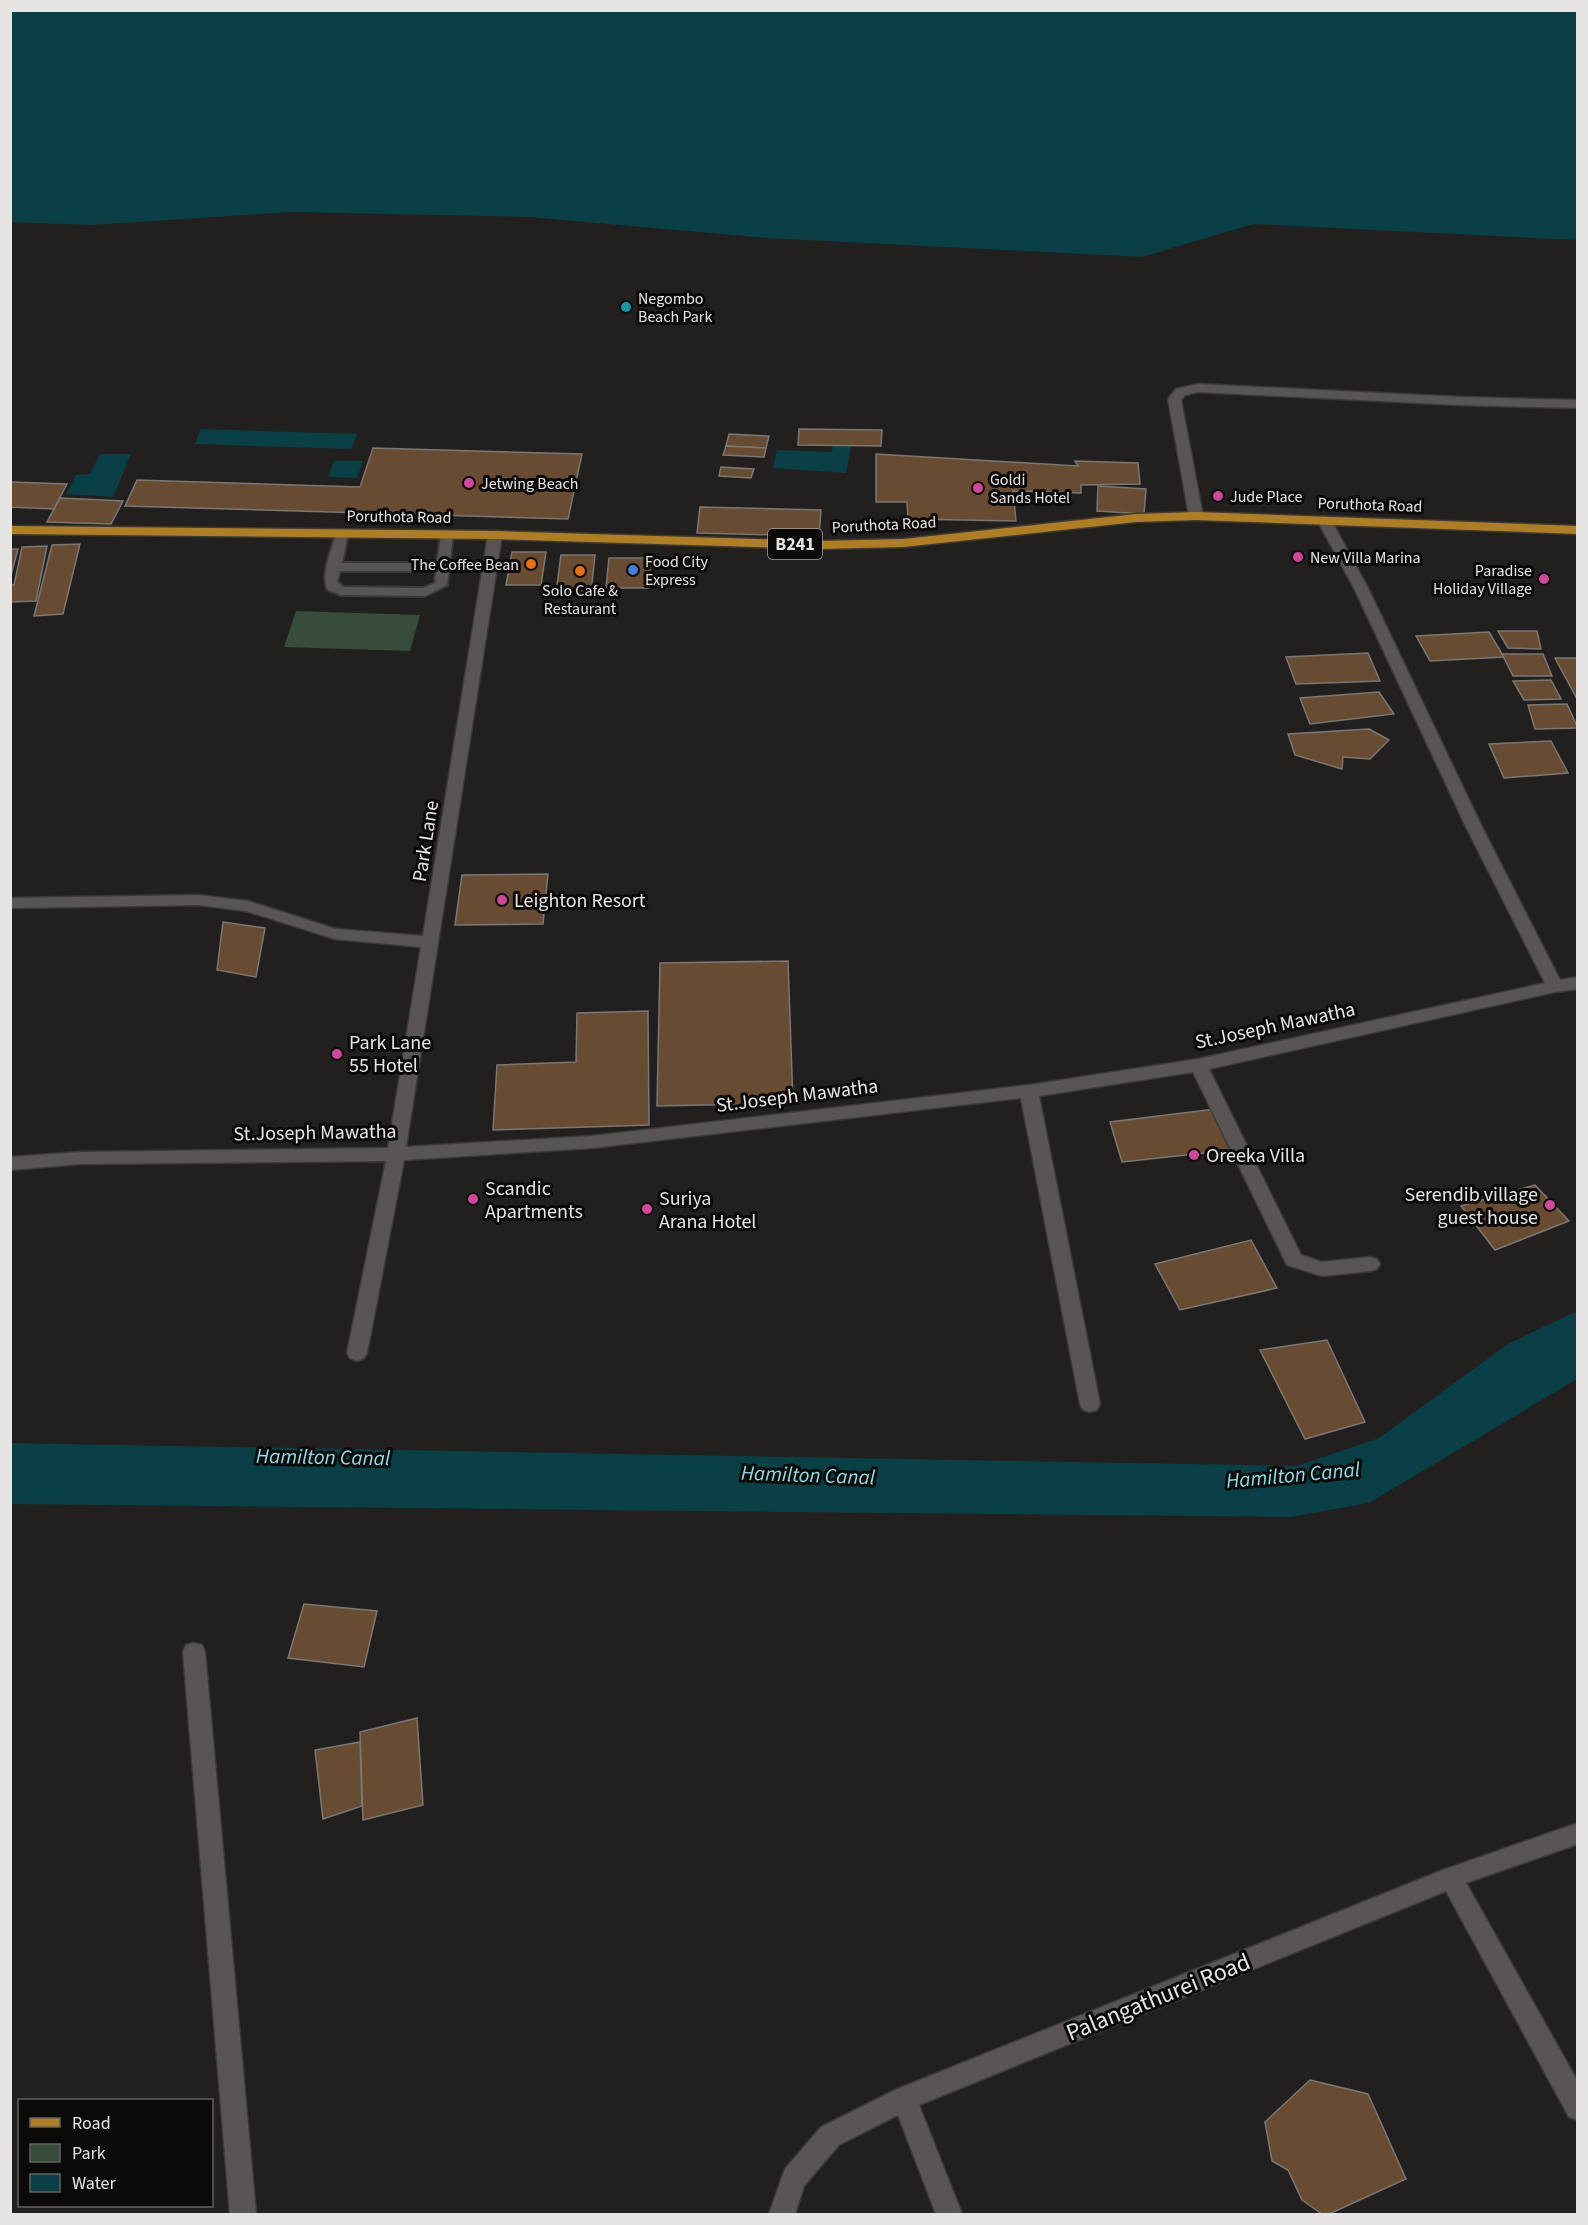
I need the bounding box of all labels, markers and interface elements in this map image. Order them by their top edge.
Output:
place label: Negombo Beach Park [638,288,712,328]
marker: Negombo Beach Park [619,300,633,314]
place label: Goldi Sands Hotel [990,469,1070,509]
place label: Jetwing Beach [481,473,579,495]
marker: Jetwing Beach [462,476,476,490]
marker: Goldi Sands Hotel [971,481,985,495]
place label: Jude Place [1230,486,1303,508]
marker: Jude Place [1211,489,1225,503]
street label: Poruthota Road [1317,492,1423,518]
street label: Poruthota Road [346,505,452,529]
street label: Poruthota Road [831,511,937,539]
road number: B241 [768,529,822,559]
place label: New Villa Marina [1310,547,1421,569]
marker: New Villa Marina [1291,550,1305,564]
place label: Food City Express [645,551,709,591]
place label: The Coffee Bean [411,554,519,576]
marker: The Coffee Bean [524,557,538,571]
place label: Paradise Holiday Village [1433,560,1532,600]
marker: Food City Express [626,563,640,577]
marker: Solo Cafe & Restaurant [573,564,587,578]
marker: Paradise Holiday Village [1537,572,1551,586]
place label: Solo Cafe & Restaurant [542,580,618,620]
street label: Park Lane [406,798,446,884]
place label: Leighton Resort [514,887,646,915]
marker: Leighton Resort [495,893,509,907]
street label: St.Joseph Mawatha [1193,995,1358,1057]
place label: Park Lane 55 Hotel [349,1029,431,1080]
marker: Park Lane 55 Hotel [330,1047,344,1061]
street label: St.Joseph Mawatha [714,1072,880,1120]
street label: St.Joseph Mawatha [233,1118,397,1148]
place label: Oreeka Villa [1206,1142,1305,1170]
marker: Oreeka Villa [1187,1148,1201,1162]
place label: Scandic Apartments [485,1175,583,1226]
place label: Serendib village guest house [1404,1181,1538,1232]
place label: Suriya Arana Hotel [659,1185,756,1236]
marker: Scandic Apartments [466,1192,480,1206]
marker: Serendib village guest house [1543,1198,1557,1212]
marker: Suriya Arana Hotel [640,1202,654,1216]
water label: Hamilton Canal [256,1441,391,1473]
water label: Hamilton Canal [1225,1454,1362,1496]
water label: Hamilton Canal [740,1458,876,1492]
street label: Palangathurei Road [1061,1945,1256,2050]
legend [18,2099,213,2207]
text: Road [72,2111,111,2136]
text: Park [72,2141,106,2166]
text: Water [72,2171,116,2196]

